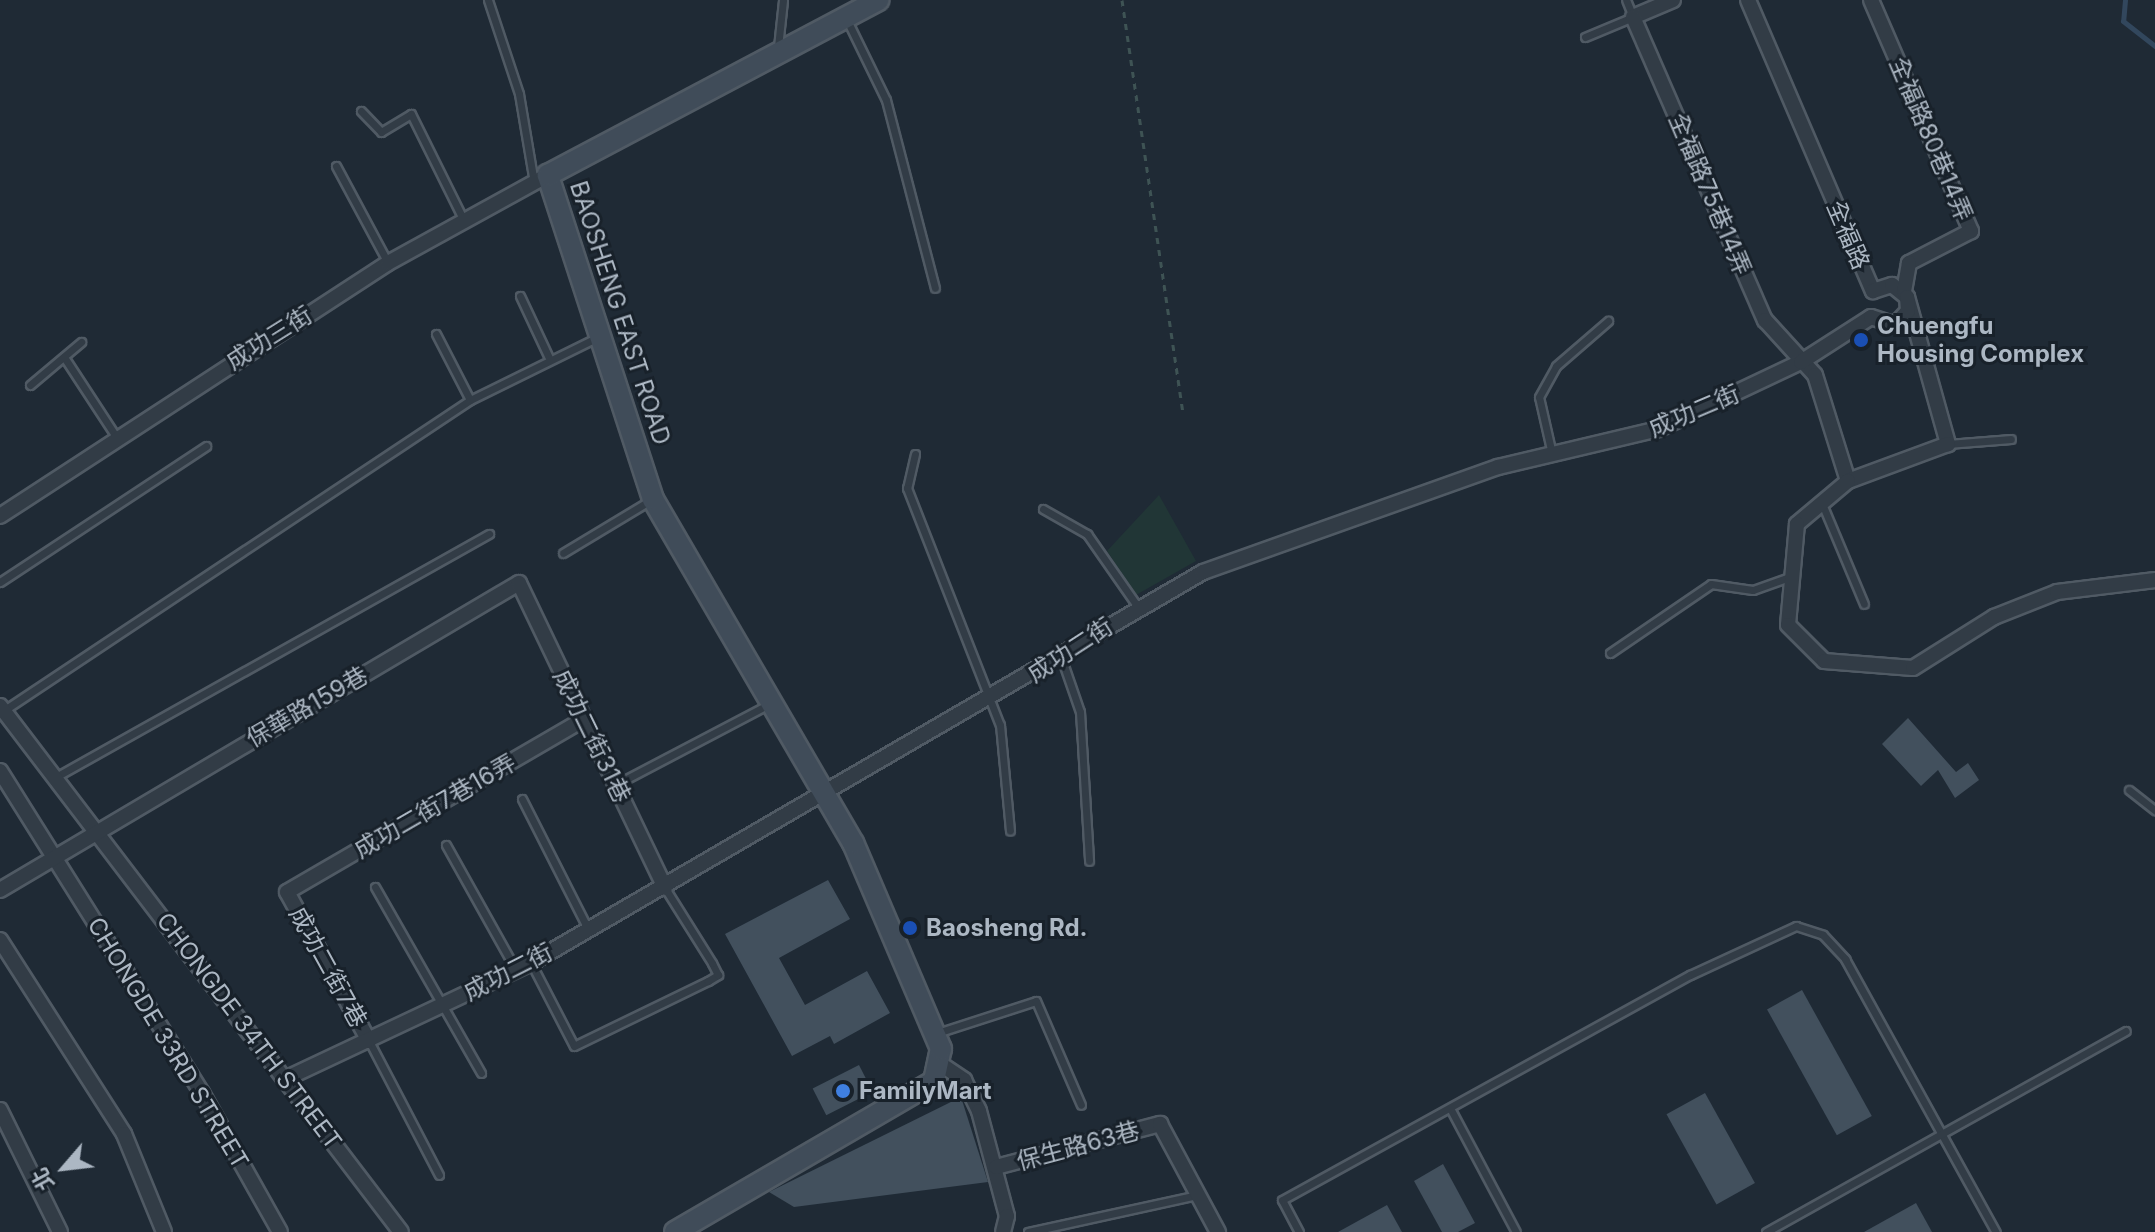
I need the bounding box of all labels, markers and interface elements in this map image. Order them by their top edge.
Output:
street label: 全福路80巷14弄 [1884,53,1978,225]
street label: 全福路75巷14弄 [1663,109,1757,279]
street label: BAOSHENG EAST ROAD [564,177,676,449]
street label: 全福路 [1821,196,1875,274]
street label: 成功三街 [221,300,317,376]
place label: Chuengfu Housing Complex [1877,312,2084,368]
marker: Chuengfu Housing Complex [1852,331,1870,349]
street label: 成功二街 [1644,379,1744,443]
street label: 成功二街 [1022,612,1118,688]
street label: 保華路159巷 [241,661,373,753]
street label: 成功二街31巷 [547,665,637,807]
street label: 成功二街7巷16弄 [349,748,521,864]
street label: 成功二街7巷 [283,902,373,1032]
street label: CHONGDE 34TH STREET [150,907,348,1155]
street label: CHONGDE 33RD STREET [81,912,255,1174]
place label: Baosheng Rd. [926,914,1088,942]
marker: Baosheng Rd. [901,919,919,937]
street label: 成功二街 [459,937,557,1007]
place label: FamilyMart [859,1077,992,1105]
marker: FamilyMart [834,1082,852,1100]
street label: 保生路63巷 [1014,1116,1142,1176]
north arrow [24,1128,104,1208]
text: 北 [26,1163,59,1195]

